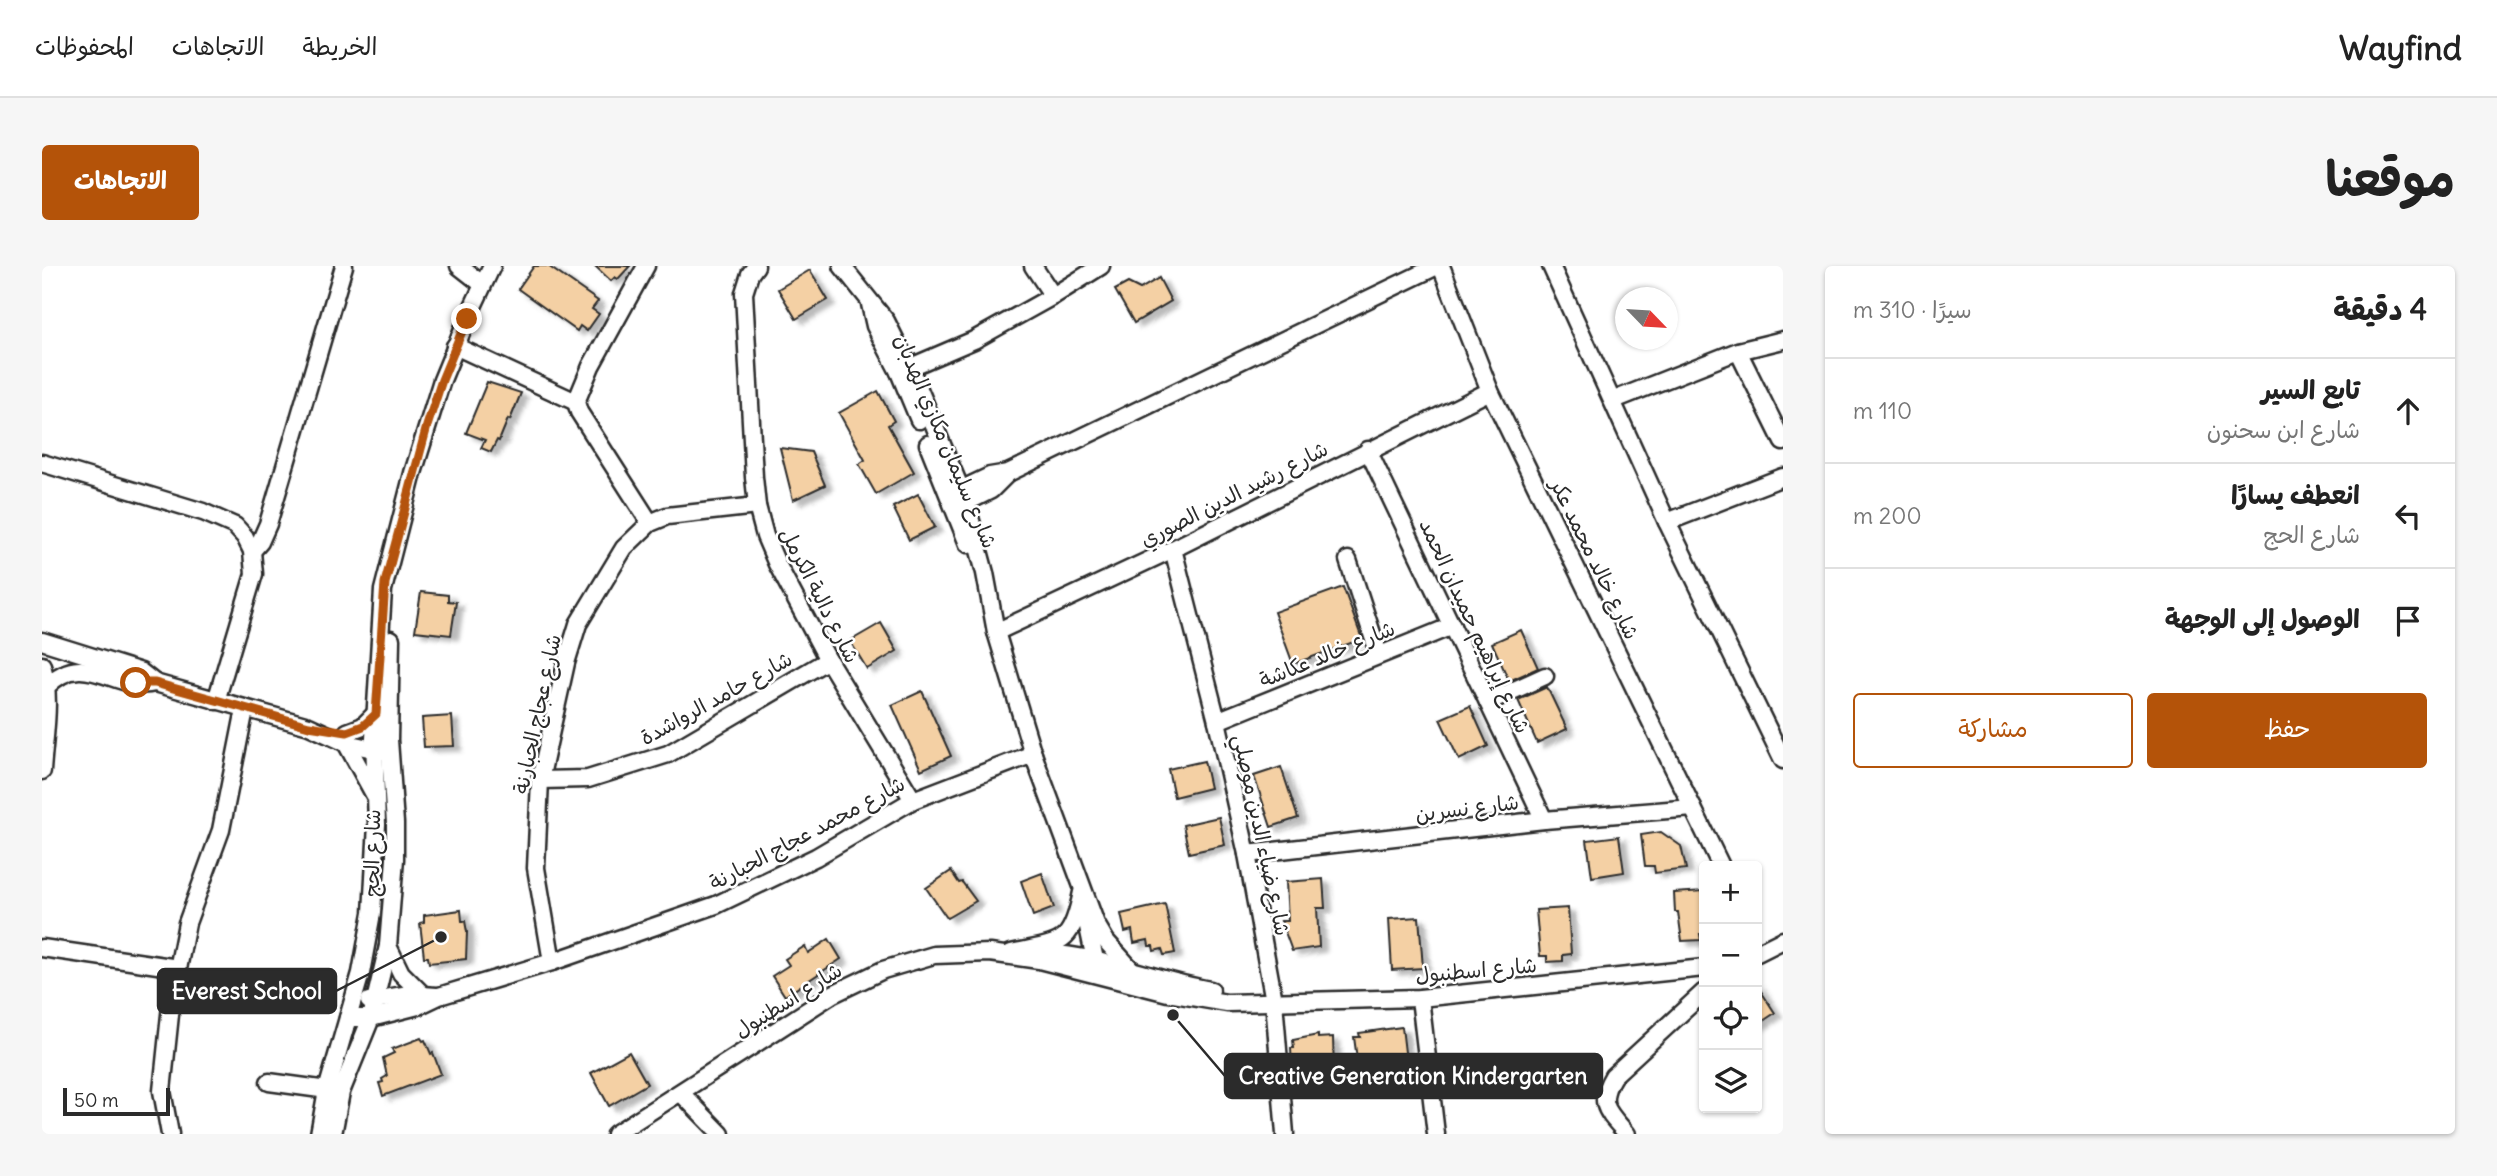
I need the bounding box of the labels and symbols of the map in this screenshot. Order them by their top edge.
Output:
north arrow [1615,287,1678,350]
route end [451,303,482,334]
street label: شارع سليمان مكازي الهدبان [887,330,1003,553]
street label: شارع رشيد الدين الصوري [1136,435,1333,555]
street label: شارع خالد محمد عكر [1542,472,1646,645]
street label: شارع إبراهيم حميدان الحمد [1411,514,1537,739]
street label: شارع دالية الكرمل [772,523,866,668]
street label: شارع خالد عكاشة [1255,614,1400,695]
street label: شارع عجاج الحبارنة [507,632,569,797]
street label: شارع حامد الرواشدة [635,645,798,753]
route start [120,667,151,698]
street label: شارع ضياء الدين موصلي [1222,732,1297,939]
street label: شارع محمد عجاج الحبارنة [704,770,910,898]
street label: شارع نسرين [1414,788,1521,830]
street label: شارع الحج [358,809,388,897]
street label: شارع اسطنبول [1414,951,1538,991]
street label: شارع اسطنبول [729,956,848,1045]
callout: Everest School [158,969,336,1013]
text: Everest School [172,976,322,1005]
callout: Creative Generation Kindergarten [1225,1054,1602,1098]
text: Creative Generation Kindergarten [1239,1061,1587,1090]
scale bar [63,1085,170,1117]

